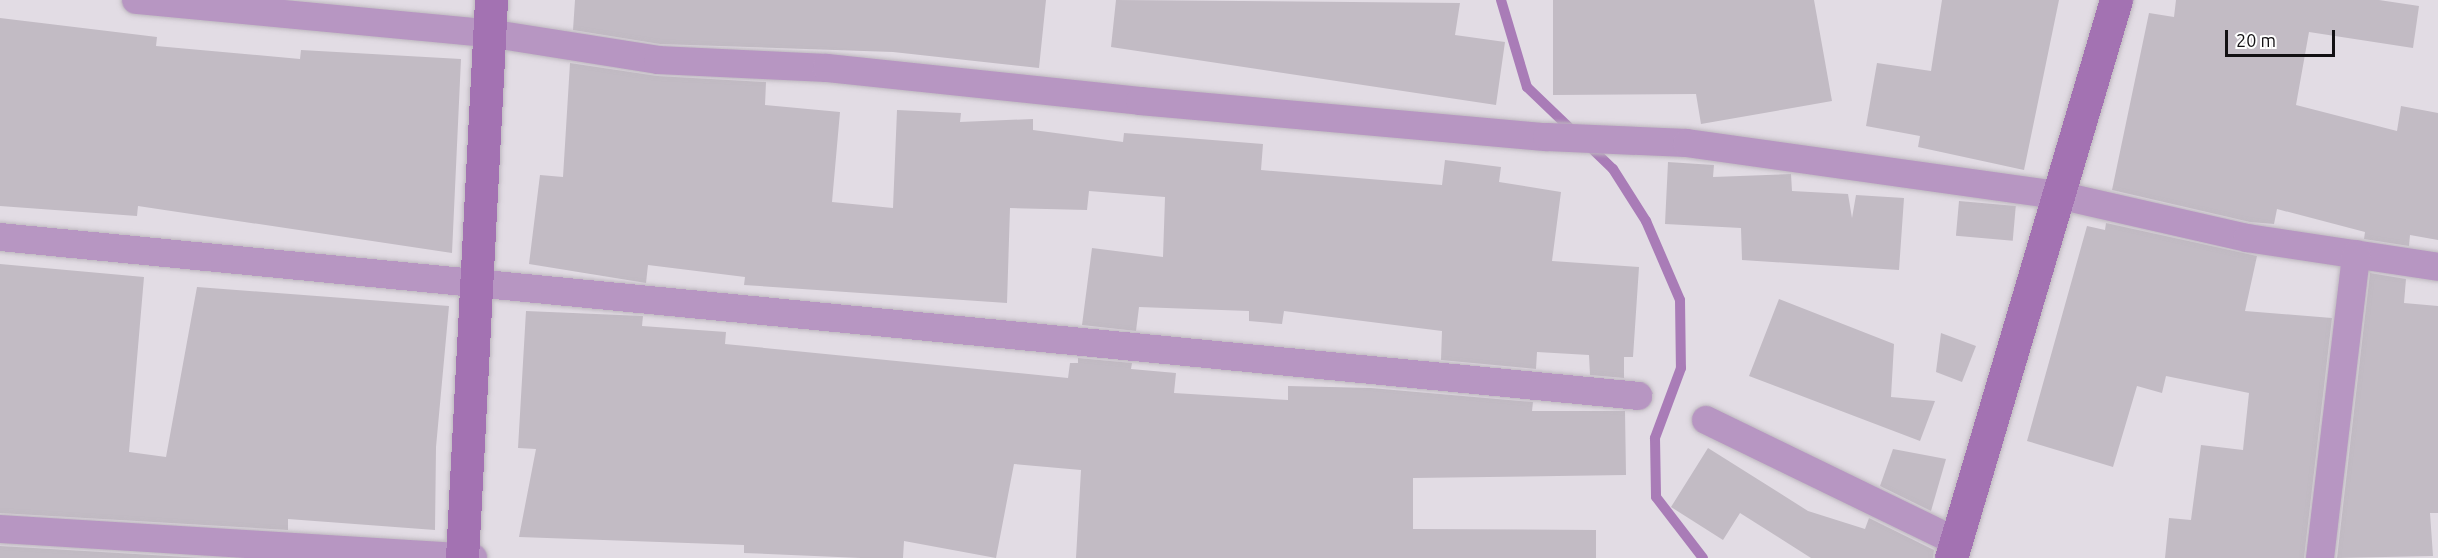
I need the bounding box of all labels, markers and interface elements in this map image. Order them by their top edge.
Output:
scale bar [2228,18,2338,56]
text: 20 m [2236,30,2276,50]

